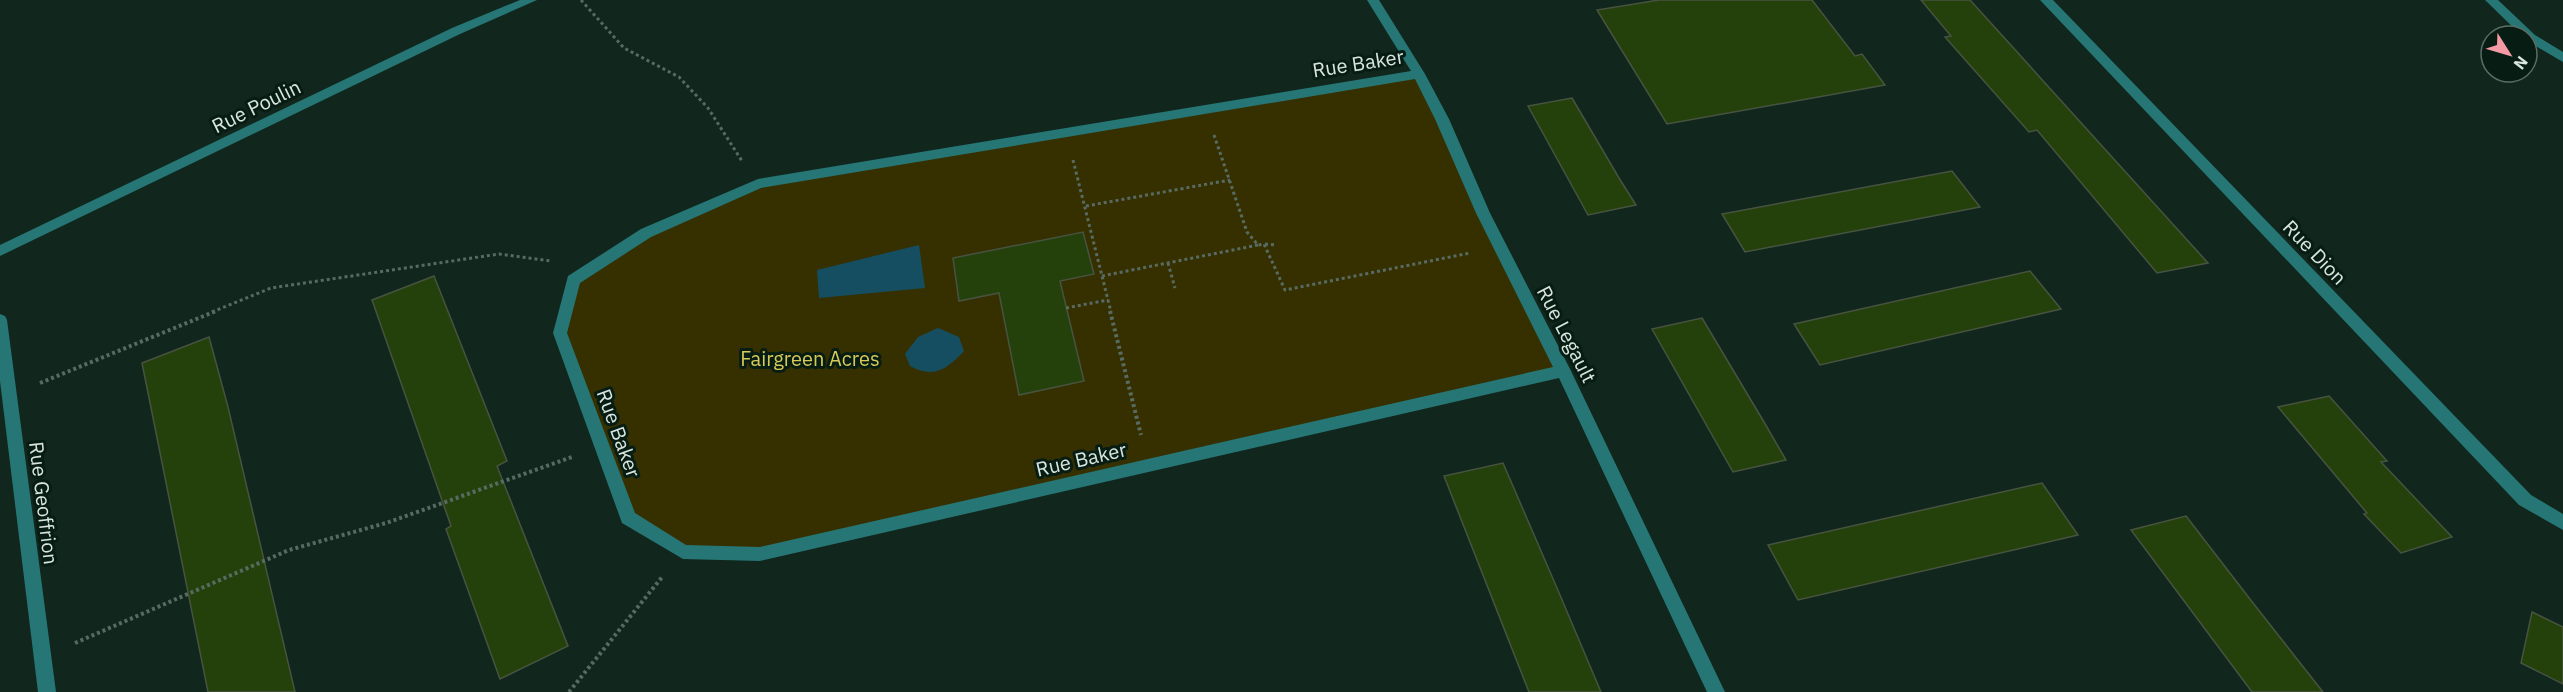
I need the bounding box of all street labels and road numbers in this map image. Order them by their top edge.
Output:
street label: Rue Baker [1310,42,1406,84]
street label: Rue Poulin [207,73,305,139]
street label: Rue Dion [2277,214,2353,290]
street label: Rue Legault [1531,281,1603,387]
street label: Rue Baker [591,385,647,481]
street label: Rue Baker [1033,435,1129,483]
street label: Rue Geoffrion [23,440,65,566]

